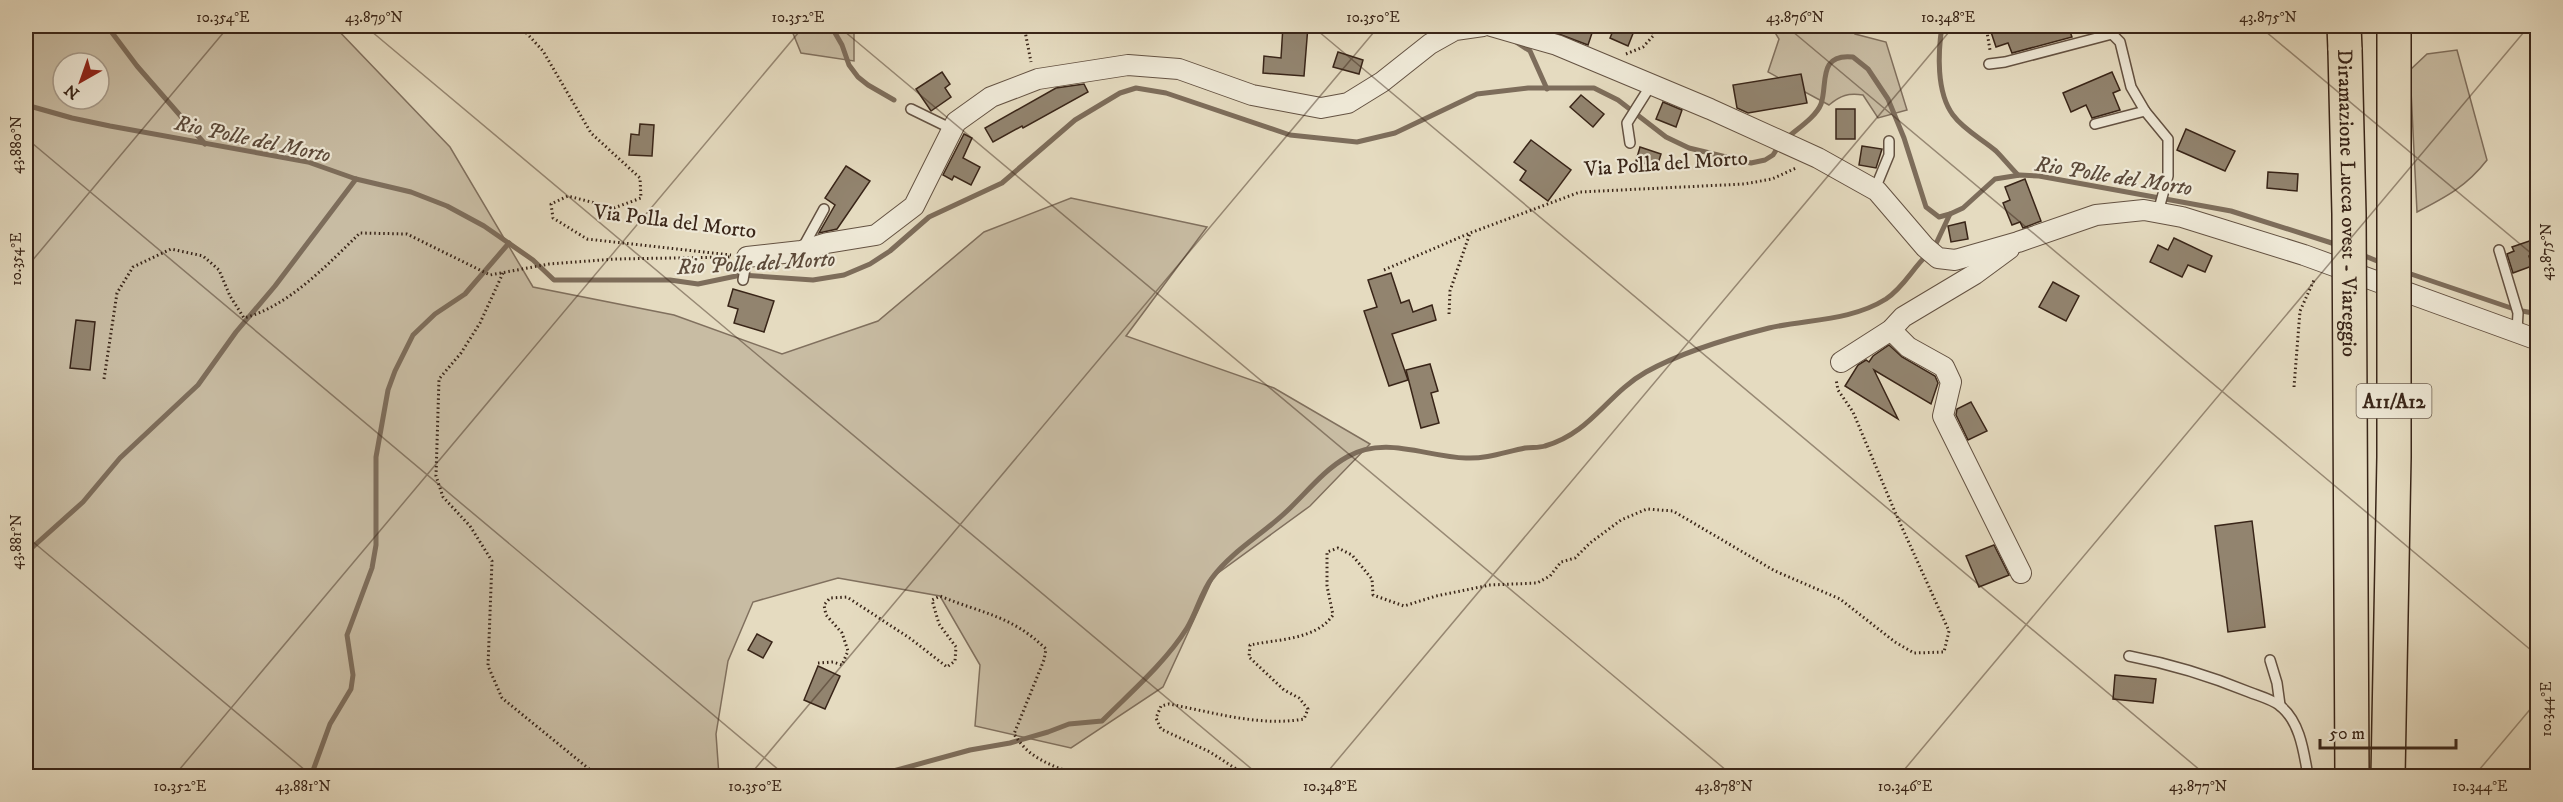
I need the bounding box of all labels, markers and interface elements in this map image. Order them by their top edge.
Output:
text: 10.354°E [196,8,250,27]
text: 43.879°N [345,8,403,27]
text: 10.352°E [772,8,825,27]
text: 10.350°E [1346,8,1400,27]
text: 43.876°N [1766,8,1824,27]
text: 10.348°E [1921,8,1975,27]
text: 43.875°N [2239,8,2297,27]
street label: Diramazione Lucca ovest - Viareggio [2331,49,2362,357]
north arrow [51,51,111,111]
text: N [61,80,83,104]
water label: Rio Polle del Morto [171,110,333,169]
text: 43.880°N [7,116,26,174]
street label: Via Polla del Morto [1583,145,1749,183]
water label: Rio Polle del Morto [2032,151,2194,202]
street label: Via Polla del Morto [591,199,758,245]
text: 43.875°N [2537,223,2556,281]
text: 10.354°E [7,232,26,286]
water label: Rio Polle del Morto [675,246,836,281]
road number: A11/A12 [2356,384,2432,418]
text: 43.881°N [7,514,26,570]
text: 10.344°E [2537,681,2556,737]
scale bar [2320,712,2456,750]
text: 50 m [2329,723,2365,745]
text: 10.352°E [154,777,207,796]
text: 43.881°N [275,777,331,796]
text: 10.350°E [728,777,782,796]
text: 10.348°E [1303,777,1357,796]
text: 43.878°N [1695,777,1753,796]
text: 10.346°E [1878,777,1933,796]
text: 43.877°N [2169,777,2227,796]
text: 10.344°E [2452,777,2508,796]

